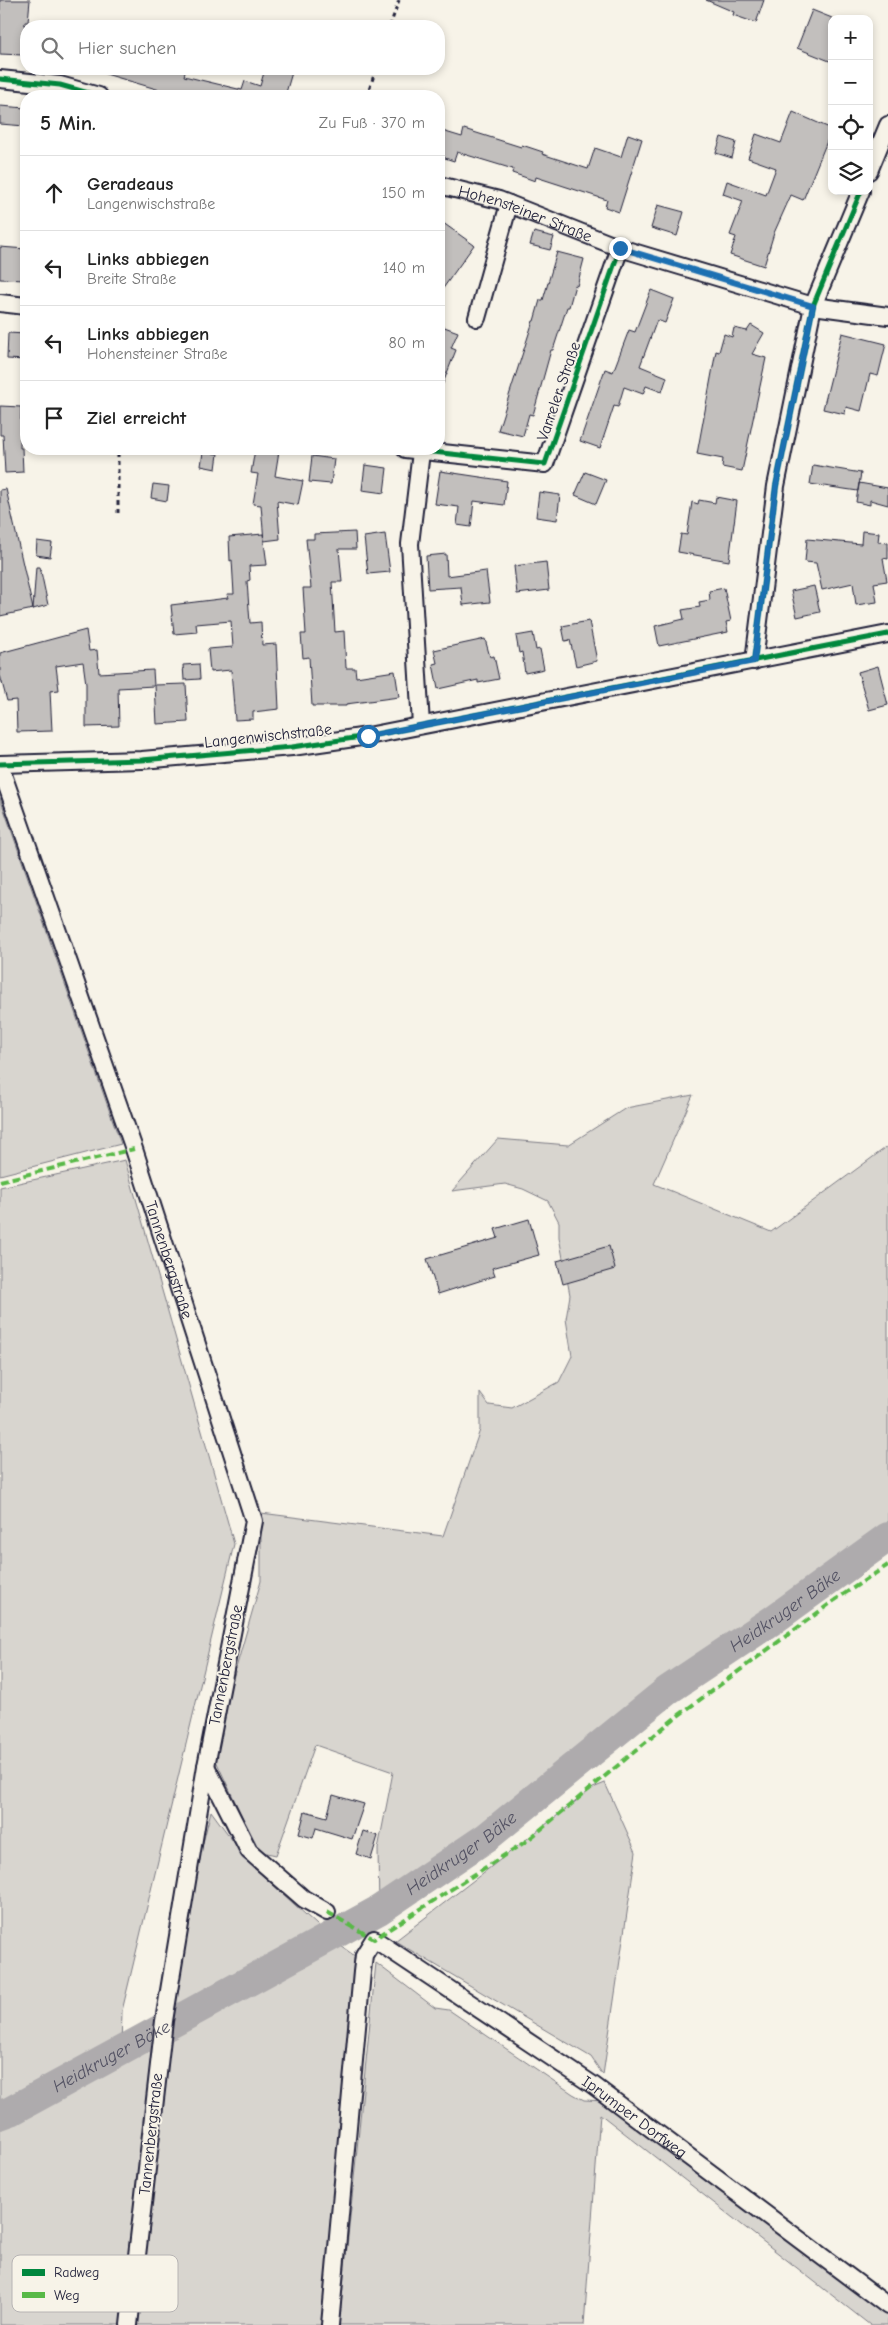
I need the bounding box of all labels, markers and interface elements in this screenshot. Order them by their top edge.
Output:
map controls [828,15,873,195]
button: + [828,15,873,60]
search box [20,20,445,75]
icon: search [38,34,66,62]
text: Hier suchen [78,37,176,59]
button: − [828,60,873,105]
button: locate [828,105,873,150]
text: 5 Min. [40,111,96,135]
text: Zu Fuß · 370 m [319,114,425,132]
button: layers [828,150,873,195]
text: Geradeaus [87,173,173,195]
icon: ahead [40,179,68,207]
street label: Hohensteiner Straße [457,182,594,246]
text: 150 m [382,184,425,202]
text: Langenwischstraße [87,195,215,213]
route end [609,237,632,260]
text: Links abbiegen [87,248,209,270]
icon: left [40,254,68,282]
text: 140 m [383,259,425,277]
text: Breite Straße [87,270,176,288]
text: Links abbiegen [87,323,209,345]
icon: left [40,329,68,357]
text: 80 m [388,334,425,352]
street label: Varreler Straße [534,339,584,443]
text: Hohensteiner Straße [87,345,228,363]
icon: arrive [40,404,68,432]
text: Ziel erreicht [87,407,186,429]
street label: Langenwischstraße [203,720,333,752]
route start [357,725,380,748]
street label: Tannenbergstraße [141,1199,196,1321]
water label: Heidkruger Bäke [726,1565,845,1657]
street label: Tannenbergstraße [205,1603,247,1727]
water label: Heidkruger Bäke [402,1807,521,1900]
water label: Heidkruger Bäke [49,2016,174,2097]
street label: Tannenbergstraße [136,2072,166,2196]
street label: Iprumper Dorfweg [579,2072,690,2162]
legend [12,2255,178,2312]
text: Radweg [54,2264,99,2281]
text: Weg [54,2287,80,2304]

